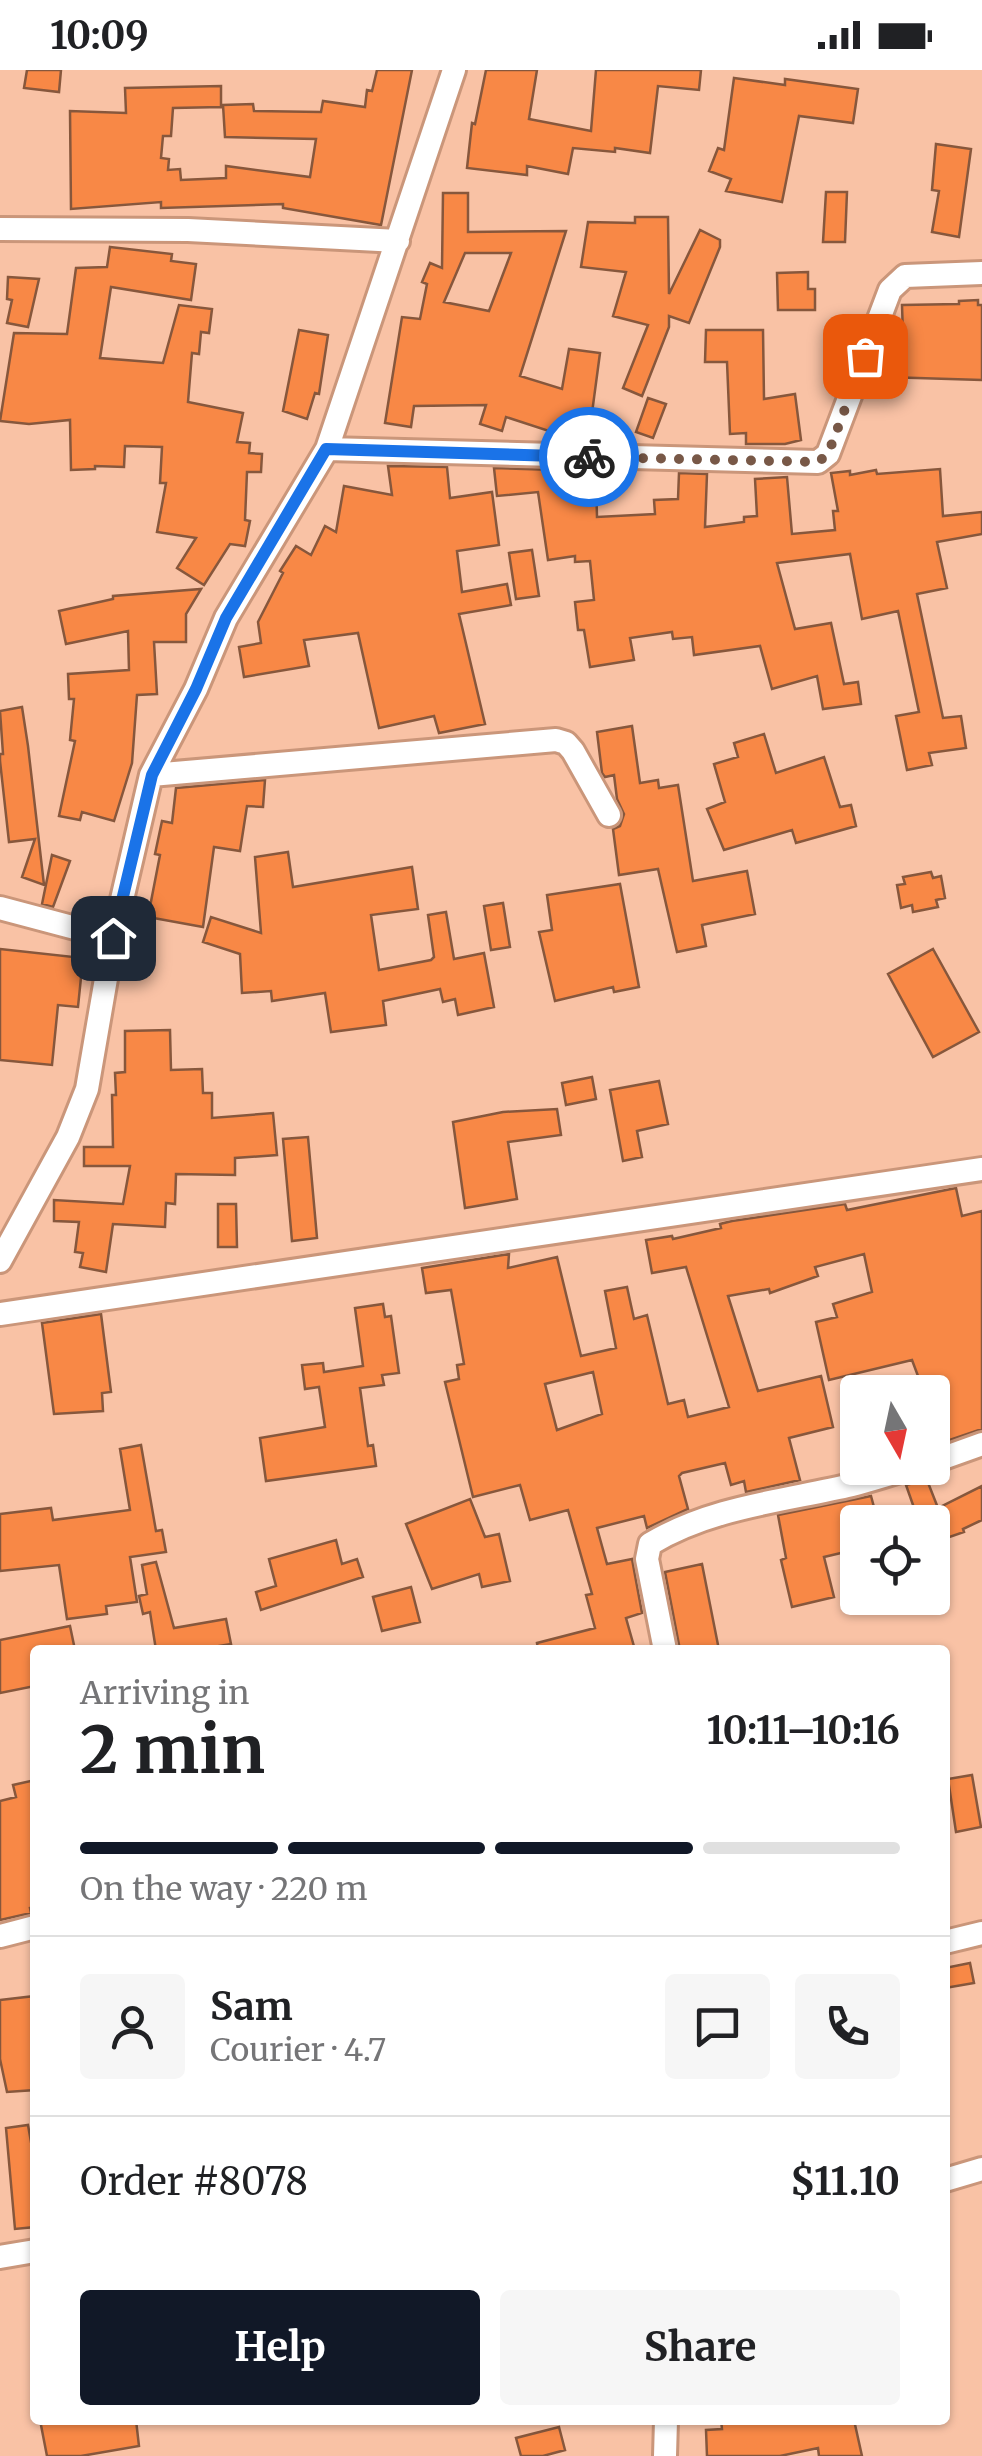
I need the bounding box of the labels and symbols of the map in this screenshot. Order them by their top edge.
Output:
pin [823,314,908,399]
courier [539,407,639,507]
pin [71,896,156,981]
north arrow [840,1375,950,1485]

